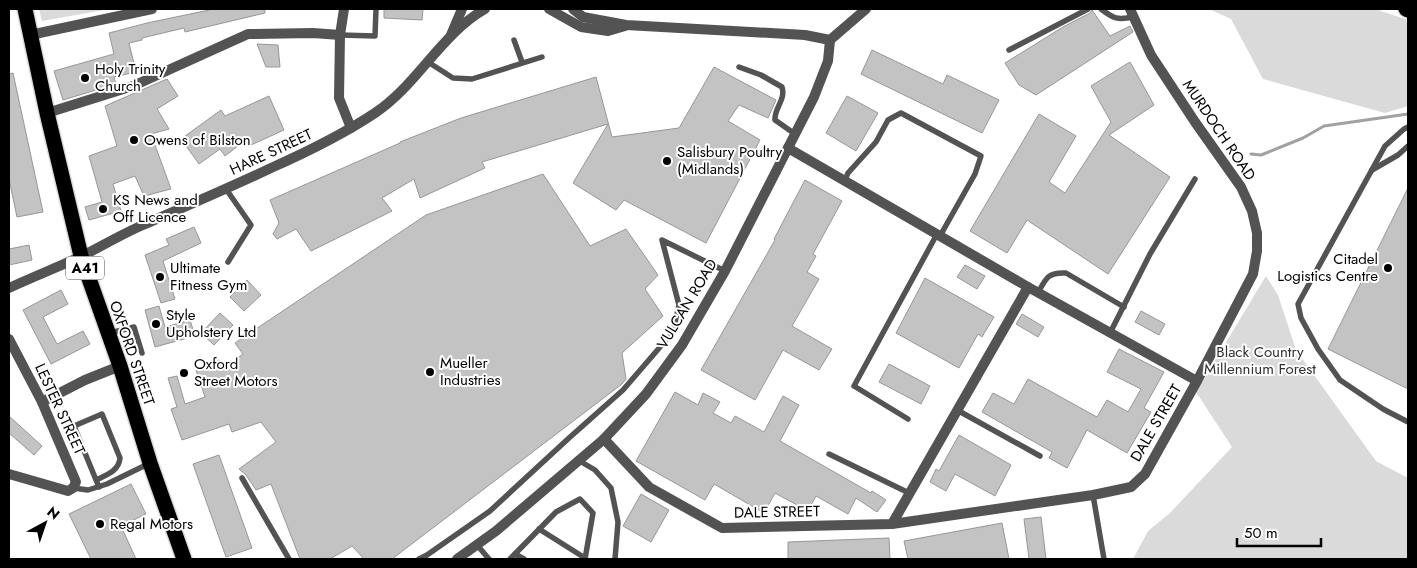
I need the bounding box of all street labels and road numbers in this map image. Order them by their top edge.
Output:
street label: MURDOCH ROAD [1177,75,1261,185]
street label: HARE STREET [226,123,316,181]
street label: VULCAN ROAD [651,255,723,353]
road number: A41 [66,256,104,280]
street label: OXFORD STREET [104,298,160,408]
street label: LESTER STREET [29,360,91,458]
street label: DALE STREET [1125,380,1187,466]
street label: DALE STREET [734,500,820,524]

